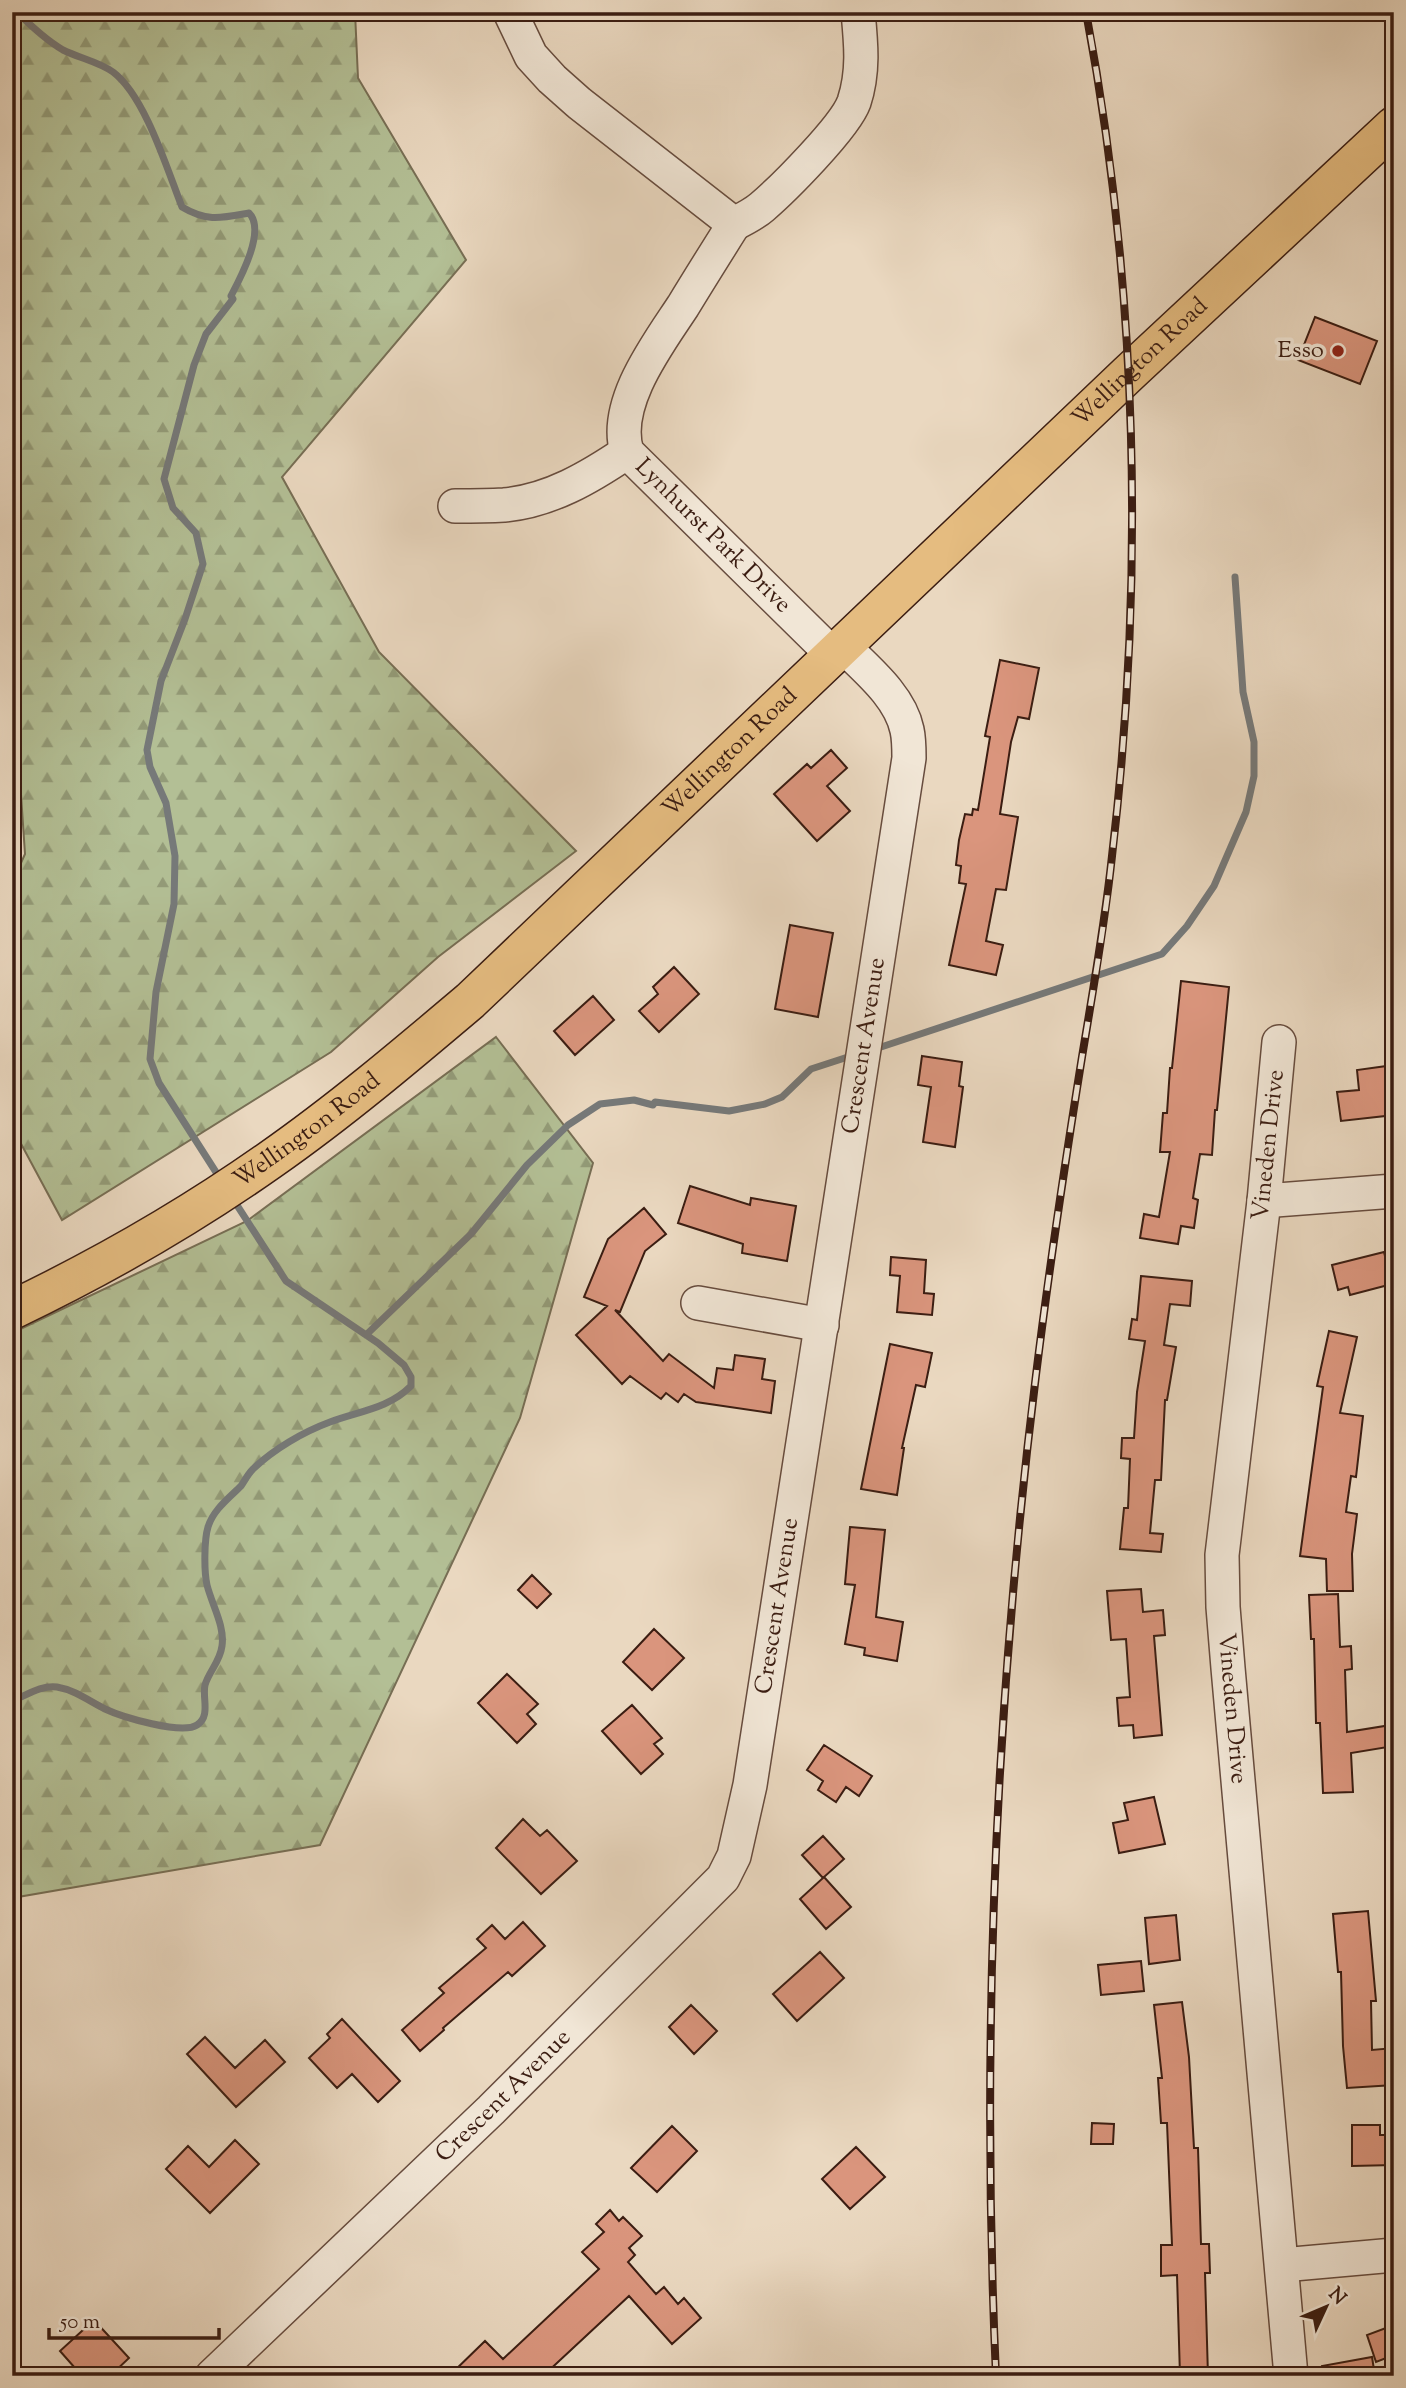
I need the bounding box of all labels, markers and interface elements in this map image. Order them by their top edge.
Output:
street label: Wellington Road [1065,290,1217,435]
place label: Esso [1278,334,1324,368]
marker: Esso [1330,343,1346,359]
street label: Lynhurst Park Drive [626,451,799,622]
street label: Wellington Road [655,680,806,826]
street label: Crescent Avenue [834,955,895,1136]
street label: Wellington Road [227,1065,389,1197]
street label: Vineden Drive [1244,1068,1294,1222]
street label: Crescent Avenue [747,1515,808,1697]
street label: Vineden Drive [1208,1632,1255,1785]
street label: Crescent Avenue [428,2022,579,2171]
north arrow [1290,2272,1360,2342]
text: N [1321,2282,1351,2312]
scale bar [49,2297,219,2341]
text: 50 m [59,2308,100,2338]

